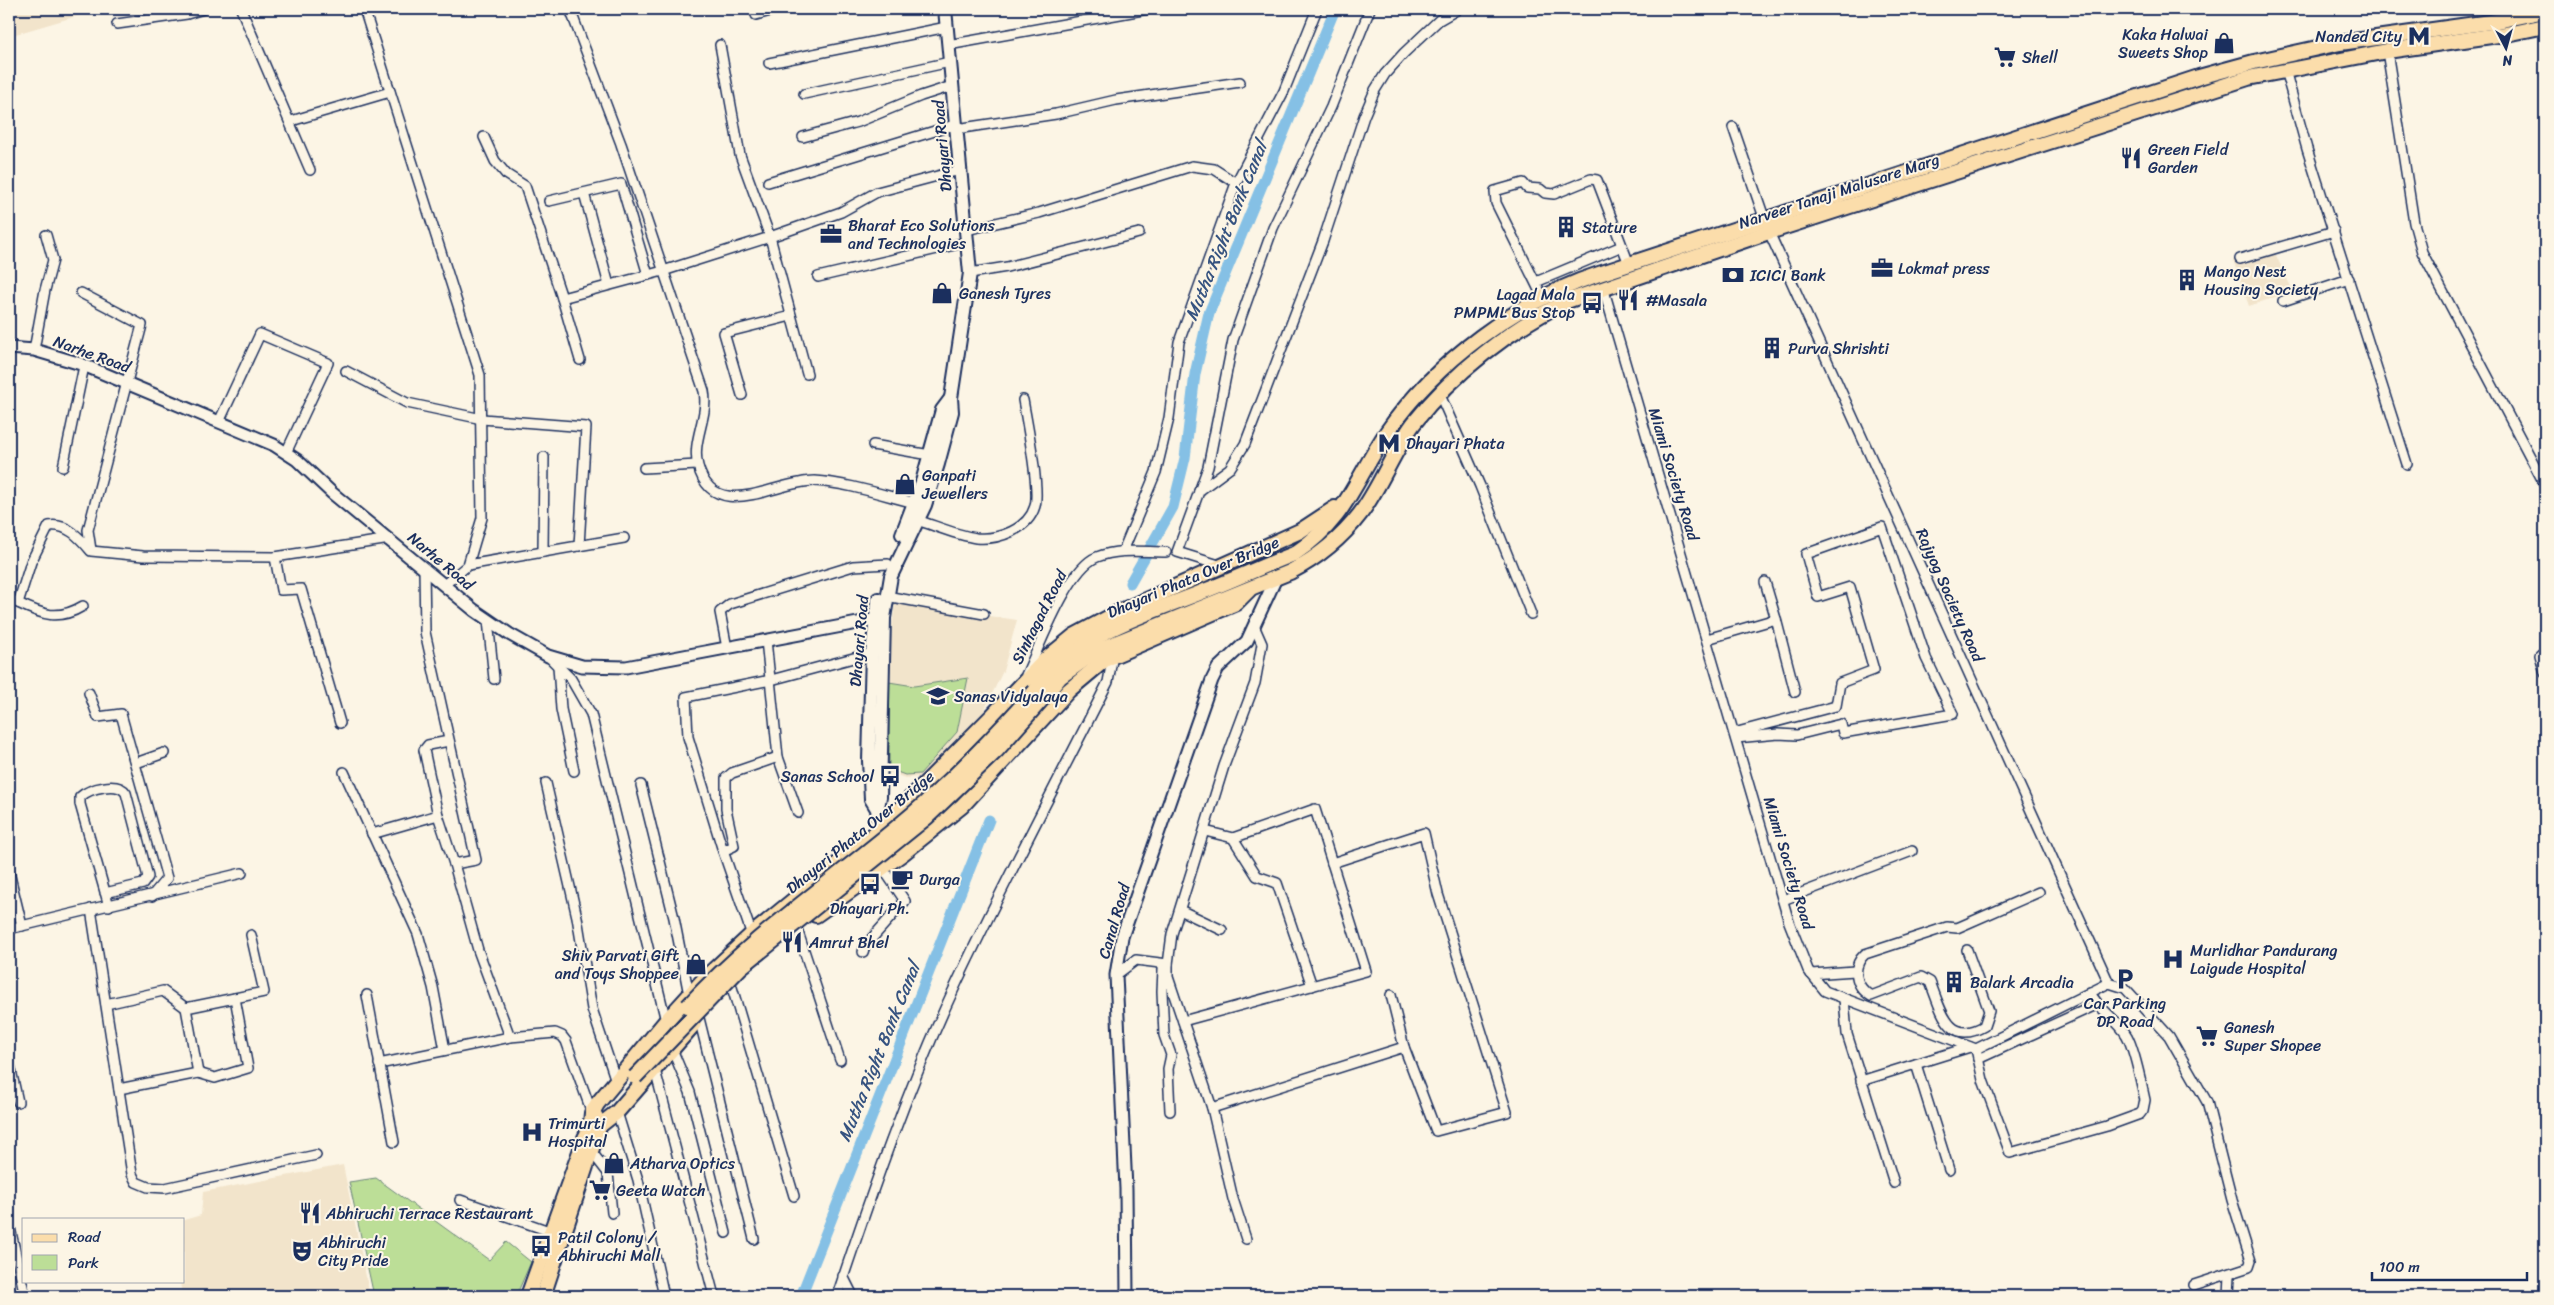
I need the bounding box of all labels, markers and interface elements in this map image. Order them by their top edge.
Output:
place label: Kaka Halwai Sweets Shop [2118,20,2209,67]
place label: Nanded City [2315,22,2403,51]
north arrow [2482,22,2532,72]
metro station icon: Nanded City [2406,23,2432,49]
shop icon: Kaka Halwai Sweets Shop [2211,30,2237,56]
place label: Shell [2022,43,2058,72]
supermarket icon: Shell [1992,44,2018,70]
text: N [2501,47,2514,73]
street label: Dhayari Road [923,97,960,193]
water label: Mutha Right Bank Canal [1175,133,1278,326]
place label: Green Field Garden [2148,135,2230,182]
street label: Narveer Tanaji Malusare Marg [1735,145,1943,237]
restaurant icon: Green Field Garden [2118,145,2144,171]
place label: Bharat Eco Solutions and Technologies [848,211,996,258]
place label: Stature [1582,213,1637,242]
building icon: Stature [1553,214,1579,240]
office icon: Bharat Eco Solutions and Technologies [818,221,844,247]
place label: Lokmat press [1898,254,1990,283]
office icon: Lokmat press [1869,255,1895,281]
place label: Mango Nest Housing Society [2204,257,2319,304]
place label: ICICI Bank [1749,261,1826,290]
bank icon: ICICI Bank [1720,262,1746,288]
building icon: Mango Nest Housing Society [2174,267,2200,293]
place label: Ganesh Tyres [959,279,1051,308]
shop icon: Ganesh Tyres [929,280,955,306]
place label: Lagad Mala PMPML Bus Stop [1454,280,1576,327]
place label: #Masala [1645,286,1707,315]
restaurant icon: #Masala [1615,287,1641,313]
bus stop icon: Lagad Mala PMPML Bus Stop [1579,290,1605,316]
street label: Narhe Road [49,327,136,382]
place label: Purva Shrishti [1788,334,1890,363]
building icon: Purva Shrishti [1759,335,1785,361]
street label: Miami Society Road [1640,404,1708,546]
place label: Dhayari Phata [1406,429,1506,458]
metro station icon: Dhayari Phata [1376,430,1402,456]
place label: Ganpati Jewellers [921,461,988,508]
shop icon: Ganpati Jewellers [892,471,918,497]
street label: Rajyog Society Road [1908,523,1993,668]
street label: Narhe Road [401,524,482,599]
street label: Dhayari Phata Over Bridge [1102,528,1284,626]
street label: Sinhagad Road [1003,563,1076,669]
street label: Dhayari Road [841,592,878,688]
place label: Sanas Vidyalaya [954,682,1068,711]
school or university icon: Sanas Vidyalaya [925,683,951,709]
place label: Sanas School [781,762,874,791]
street label: Dhayari Phata Over Bridge [779,763,941,901]
bus stop icon: Sanas School [877,763,903,789]
street label: Miami Society Road [1755,793,1823,935]
place label: Durga [919,865,961,894]
cafe icon: Durga [889,866,915,892]
bus stop icon: Dhayari Ph. [857,871,883,897]
street label: Canal Road [1089,878,1139,962]
place label: Dhayari Ph. [830,894,910,923]
place label: Amrut Bhel [808,928,889,957]
restaurant icon: Amrut Bhel [779,929,805,955]
place label: Murlidhar Pandurang Laigude Hospital [2190,936,2338,983]
place label: Shiv Parvati Gift and Toys Shoppee [555,941,679,988]
hospital icon: Murlidhar Pandurang Laigude Hospital [2160,946,2186,972]
shop icon: Shiv Parvati Gift and Toys Shoppee [683,951,709,977]
water label: Mutha Right Bank Canal [828,954,931,1147]
parking icon: Car Parking DP Road [2112,966,2138,992]
place label: Balark Arcadia [1970,968,2074,997]
building icon: Balark Arcadia [1941,969,1967,995]
place label: Car Parking DP Road [2084,989,2166,1036]
place label: Ganesh Super Shopee [2224,1013,2321,1060]
supermarket icon: Ganesh Super Shopee [2194,1023,2220,1049]
place label: Trimurti Hospital [548,1109,607,1156]
hospital icon: Trimurti Hospital [519,1119,545,1145]
place label: Atharva Optics [629,1149,736,1178]
shop icon: Atharva Optics [601,1150,627,1176]
place label: Geeta Watch [616,1176,706,1205]
supermarket icon: Geeta Watch [587,1177,613,1203]
place label: Abhiruchi Terrace Restaurant [325,1199,533,1228]
restaurant icon: Abhiruchi Terrace Restaurant [297,1200,323,1226]
legend [22,1218,185,1282]
place label: Patil Colony / Abhiruchi Mall [557,1223,661,1270]
text: Road [68,1224,101,1250]
place label: Abhiruchi City Pride [317,1228,389,1275]
bus stop icon: Patil Colony / Abhiruchi Mall [528,1233,554,1259]
theatre icon: Abhiruchi City Pride [289,1238,315,1264]
text: Park [68,1250,99,1276]
scale bar [2372,1250,2526,1282]
text: 100 m [2379,1254,2420,1280]

